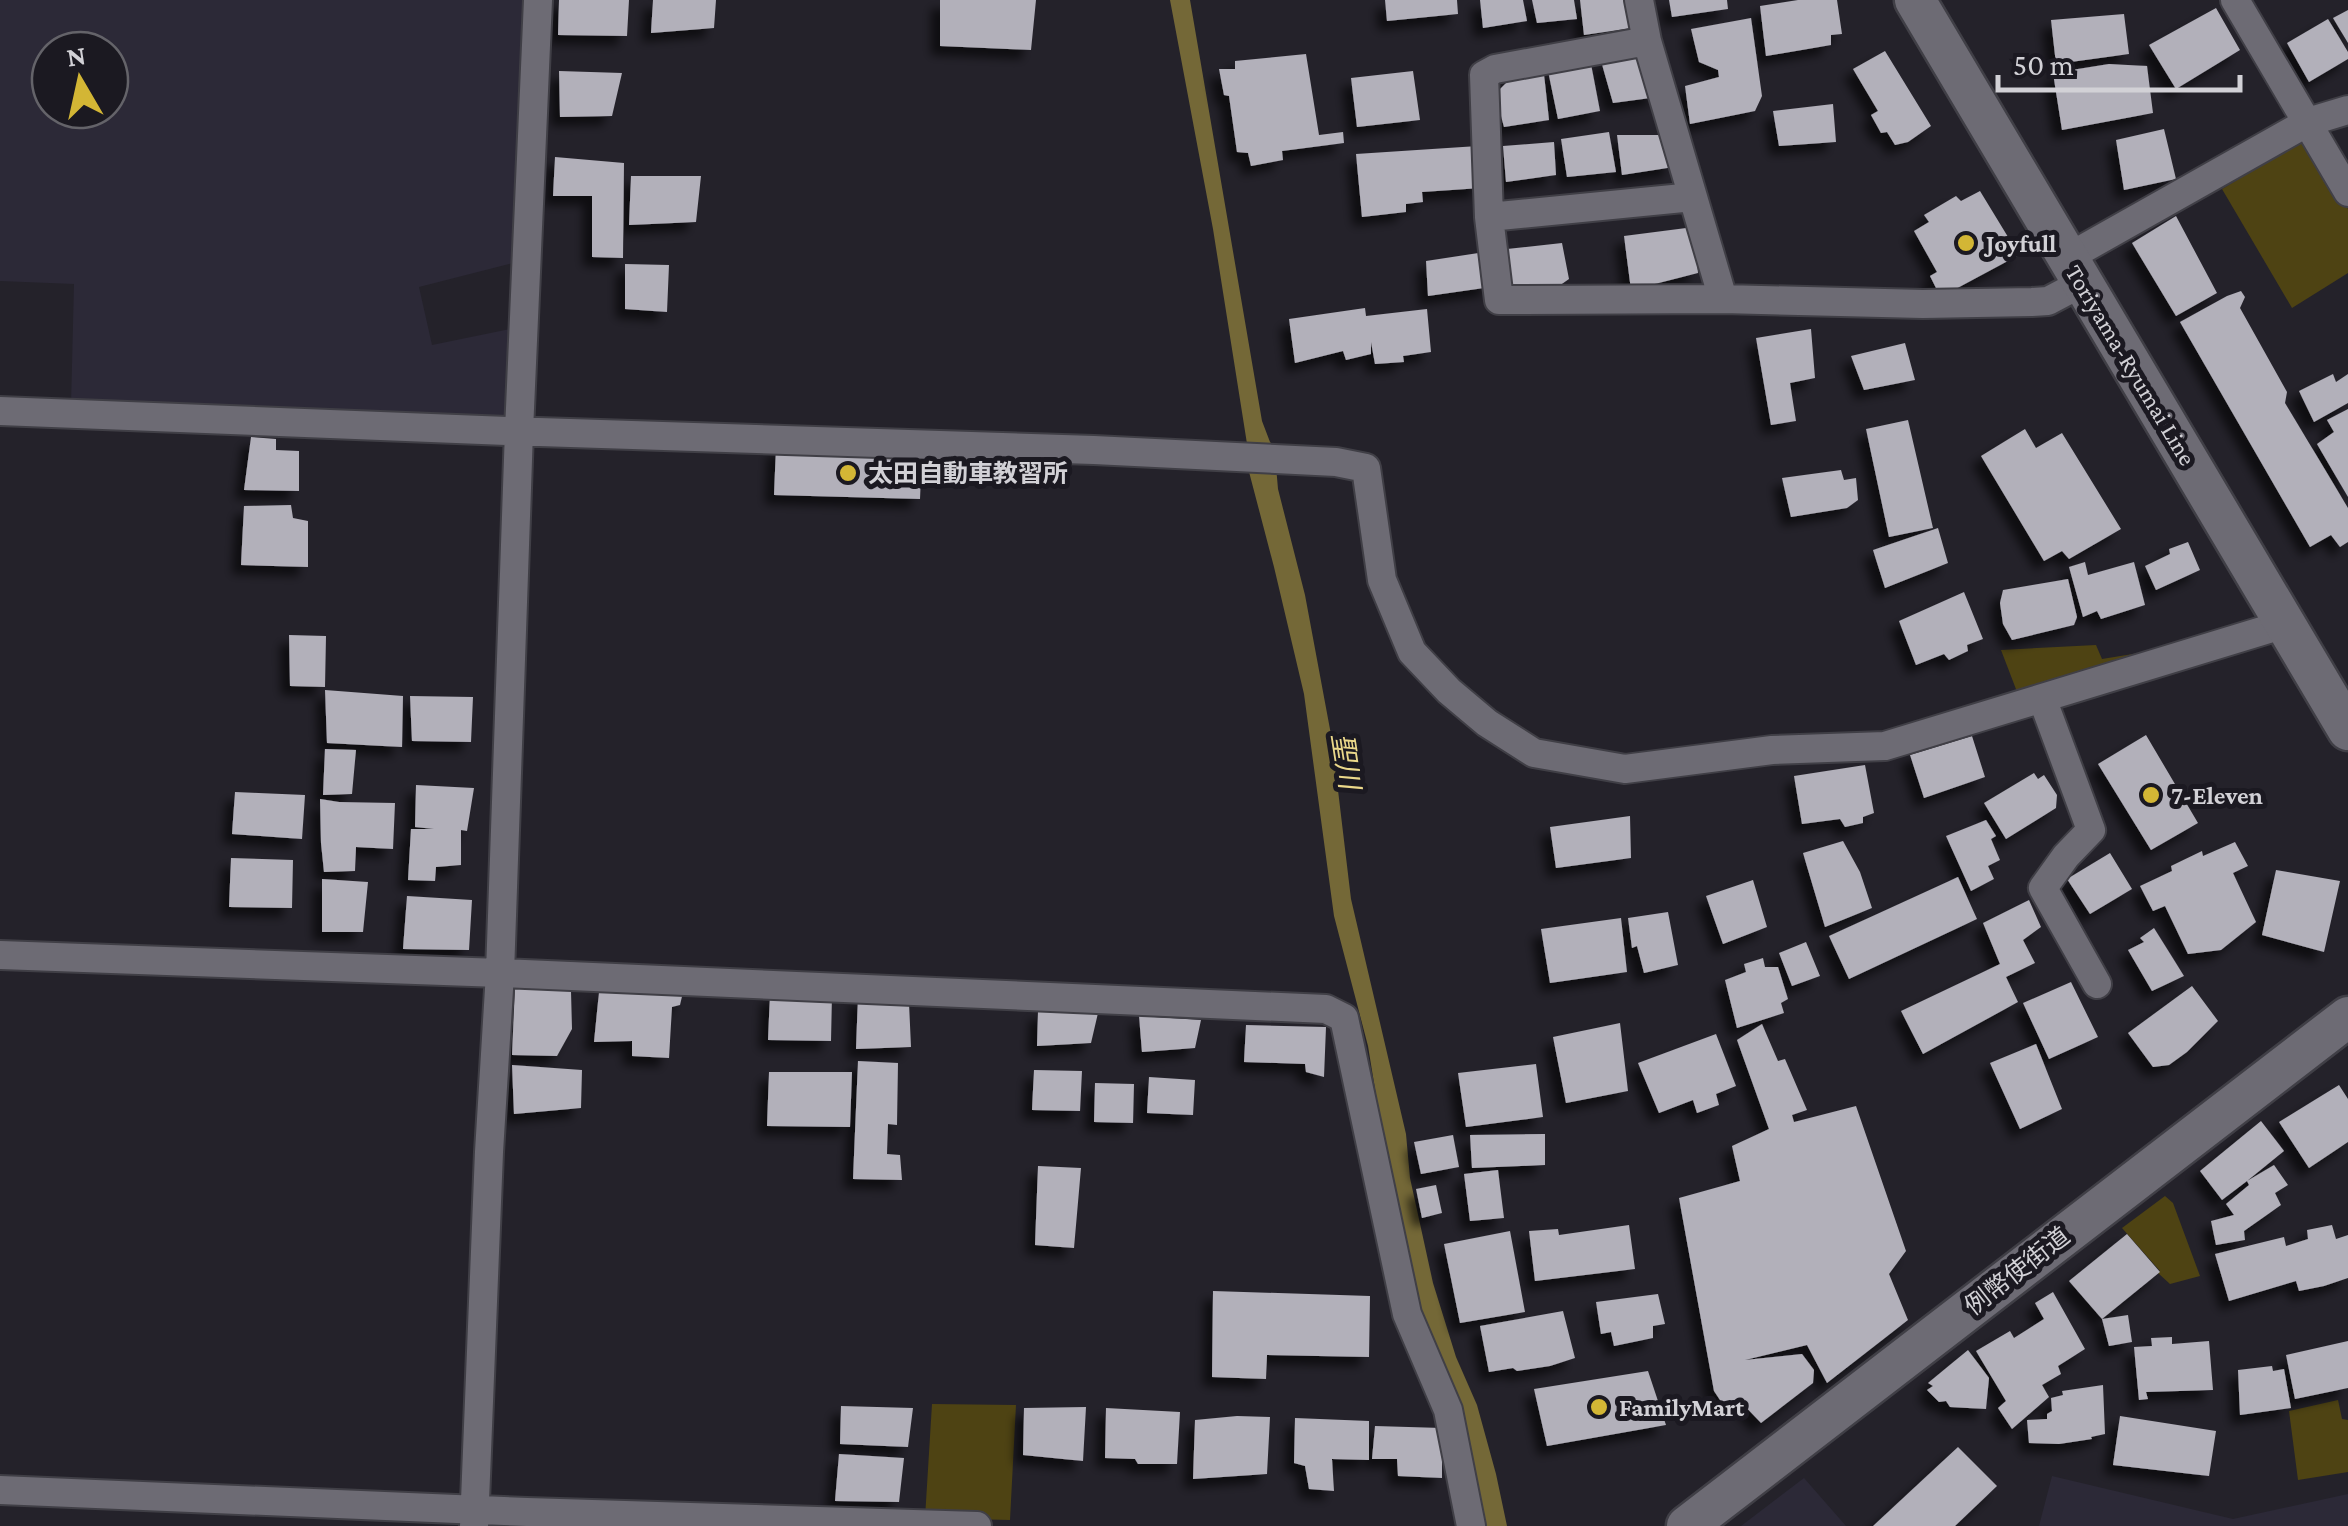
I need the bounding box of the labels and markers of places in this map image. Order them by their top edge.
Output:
place label: Joyfull [1983,230,2056,257]
marker: Joyfull [1955,232,1977,254]
place label: 太田自動車教習所 [868,460,1068,487]
marker: 太田自動車教習所 [837,462,859,484]
place label: 7-Eleven [2171,782,2264,809]
marker: 7-Eleven [2140,784,2162,806]
place label: FamilyMart [1619,1394,1745,1421]
marker: FamilyMart [1588,1396,1610,1418]

